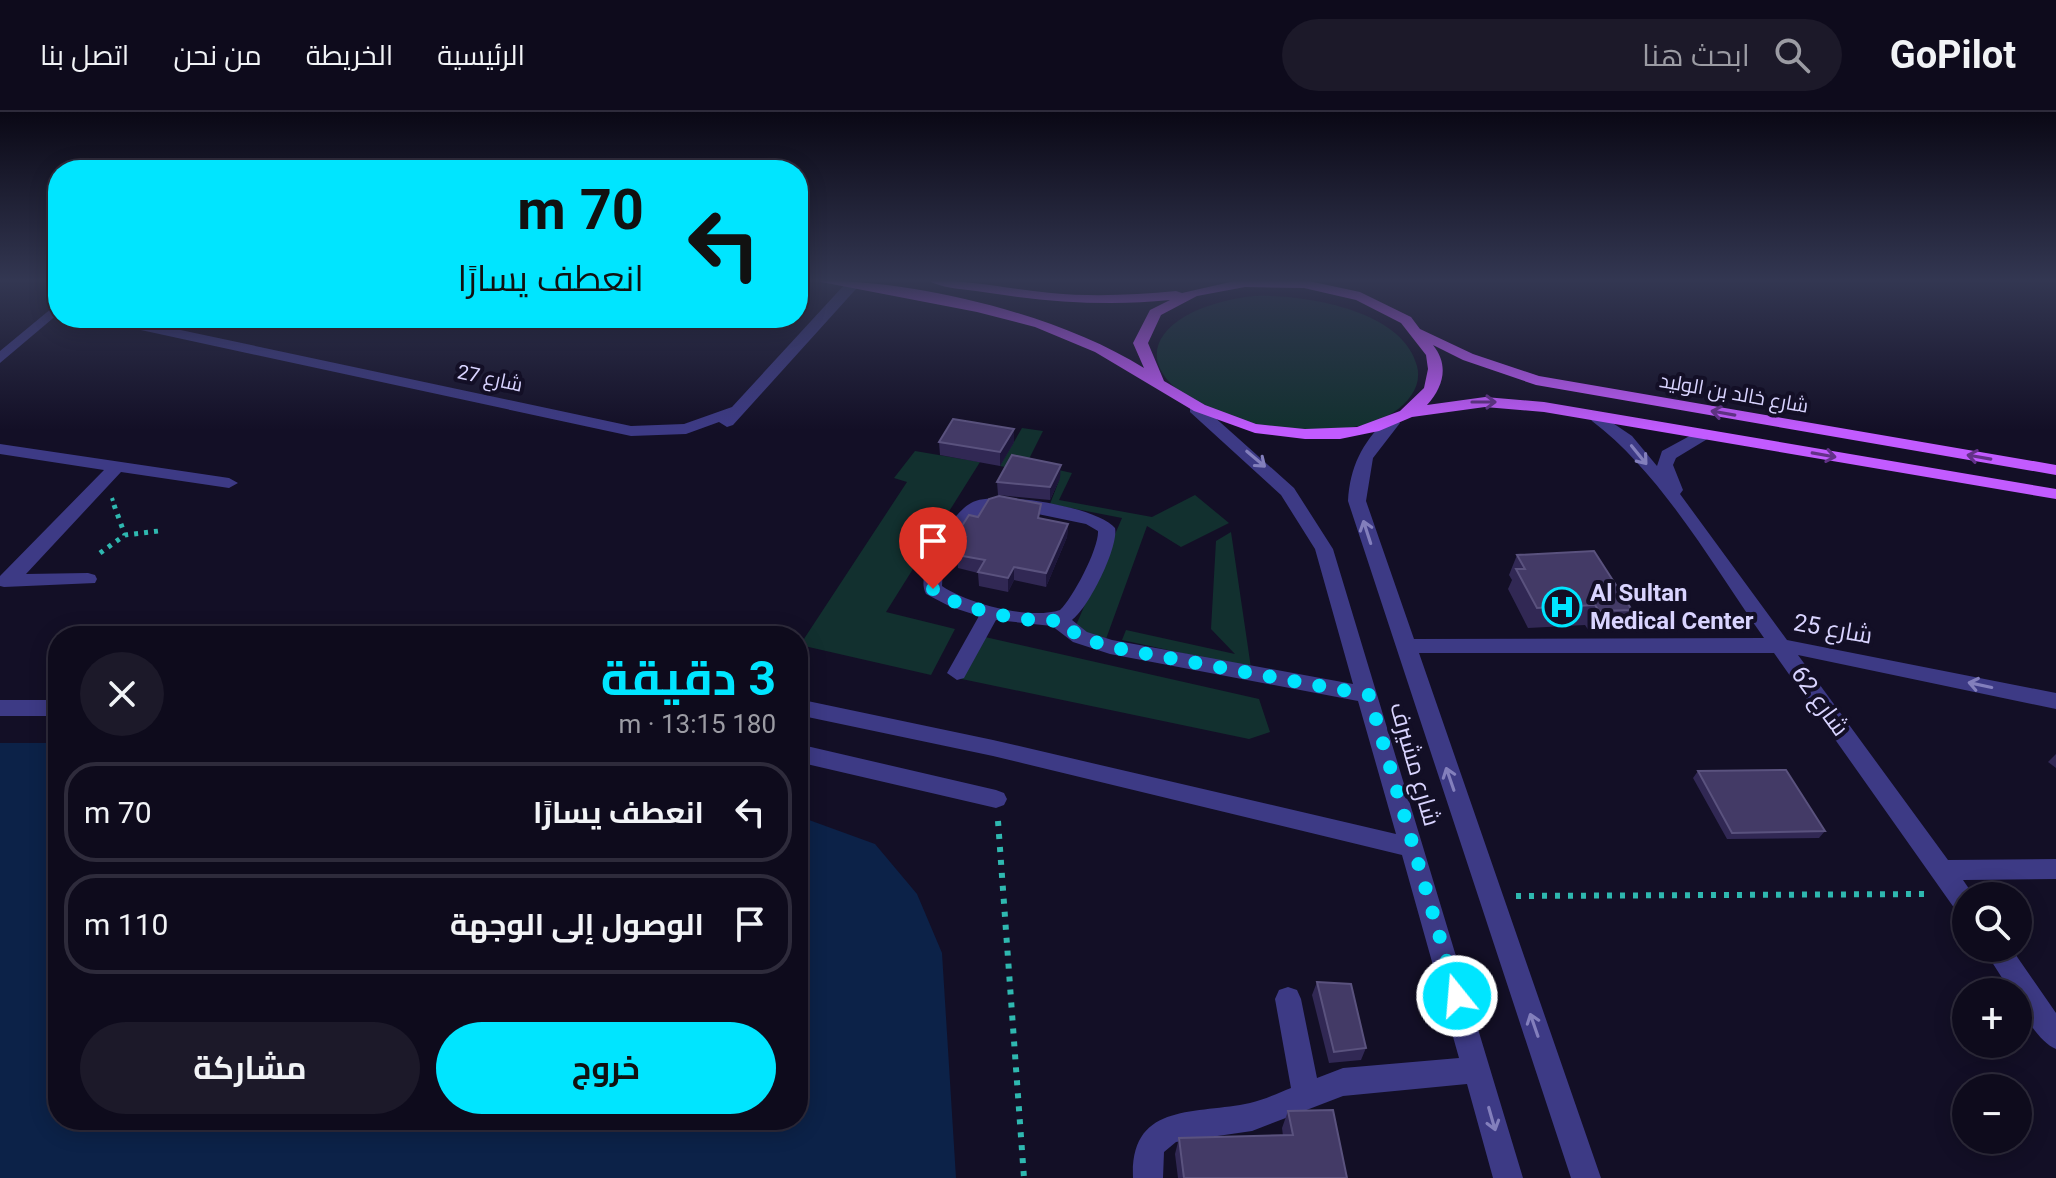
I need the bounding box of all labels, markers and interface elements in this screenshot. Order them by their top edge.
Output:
search box [1282,19,1842,91]
icon: search [1770,33,1814,77]
text: GoPilot [1890,33,2016,77]
text: ابحث هنا [1642,38,1750,73]
text: اتصل بنا [40,39,129,72]
text: من نحن [173,39,262,72]
text: الخريطة [306,39,393,72]
text: الرئيسية [437,39,525,72]
text: 70 m [517,177,644,243]
icon: left [672,192,776,296]
text: انعطف يسارًا [458,258,644,300]
street label: شارع 27 [455,359,525,399]
street label: شارع خالد بن الوليد [1657,368,1810,420]
one-way arrow [1470,394,1497,410]
one-way arrow [1711,405,1736,420]
one-way arrow [1630,444,1648,465]
one-way arrow [1967,448,1992,463]
one-way arrow [1811,449,1836,464]
one-way arrow [1245,450,1265,468]
pin [899,507,967,589]
icon: arrive [911,519,955,563]
one-way arrow [1359,520,1374,545]
place label: Al Sultan Medical Center [1590,579,1754,635]
hospital icon: Al Sultan Medical Center [1541,586,1583,628]
street label: شارع 25 [1791,608,1875,652]
text: 3 دقيقة [601,650,776,707]
button: close [80,652,164,736]
street label: شارع 62 [1784,661,1855,743]
one-way arrow [1967,677,1993,692]
street label: شارع مشيرف [1382,699,1446,830]
text: 180 m · 13:15 [618,709,776,739]
one-way arrow [1442,766,1457,791]
icon: left [728,790,772,834]
text: 70 m [84,795,152,830]
text: انعطف يسارًا [533,795,704,830]
map controls [1952,882,2032,1154]
button: search [1952,882,2032,962]
icon: arrive [728,902,772,946]
text: 110 m [84,907,168,942]
text: الوصول إلى الوجهة [450,907,704,942]
position arrow [1415,954,1499,1038]
button: + [1952,978,2032,1058]
one-way arrow [1526,1012,1541,1037]
button: مشاركة [80,1022,420,1114]
button: خروج [436,1022,776,1114]
button: − [1952,1074,2032,1154]
one-way arrow [1486,1106,1500,1131]

